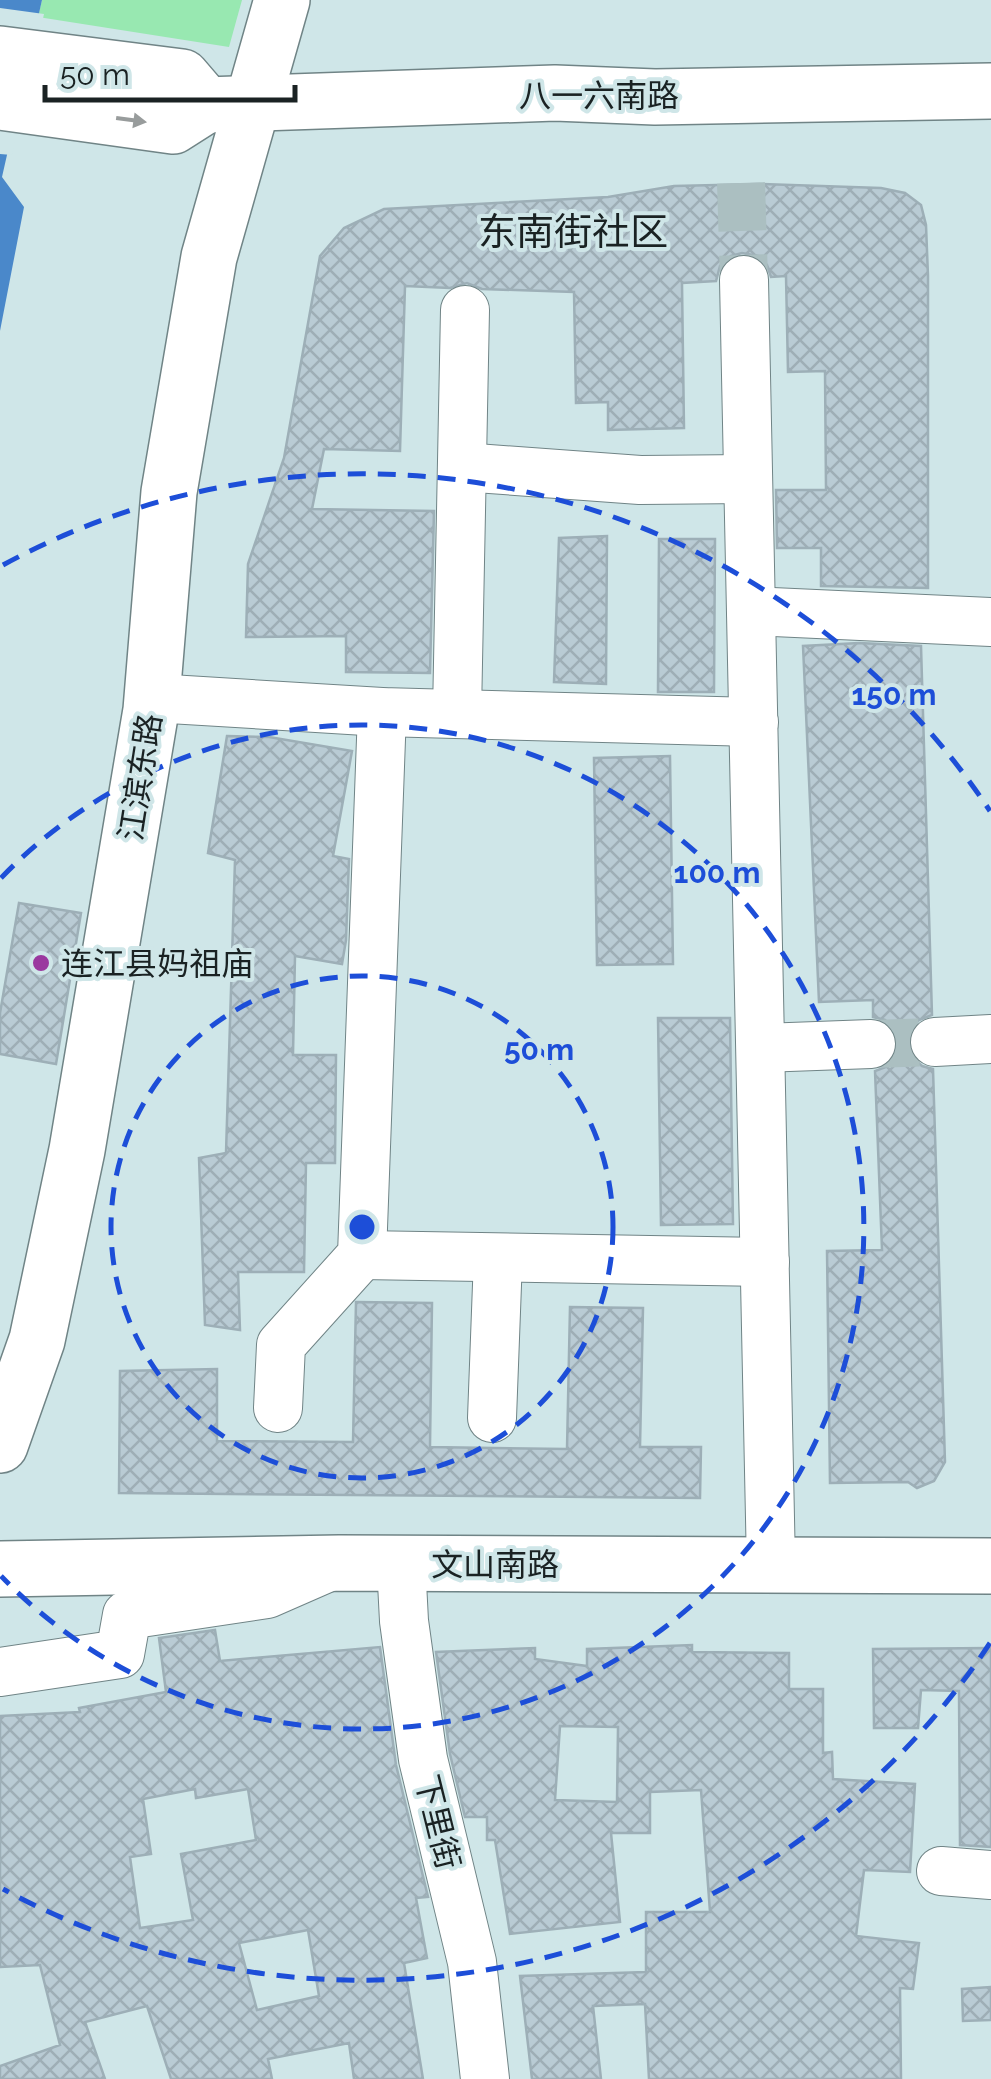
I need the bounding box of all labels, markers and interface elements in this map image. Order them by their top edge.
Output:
scale bar [45,40,295,102]
text: 50 m [60,57,130,92]
street label: 八一六南路 [519,77,679,114]
one-way arrow [116,112,148,128]
district label: 东南街社区 [478,209,668,254]
text: 150 m [852,677,937,712]
street label: 江滨东路 [112,711,168,843]
text: 100 m [674,855,760,890]
place label: 连江县妈祖庙 [61,945,253,982]
marker: 连江县妈祖庙 [30,952,52,974]
text: 50 m [504,1032,574,1067]
centre of rings [344,1209,380,1245]
street label: 文山南路 [431,1546,559,1583]
street label: 下里街 [408,1771,468,1873]

